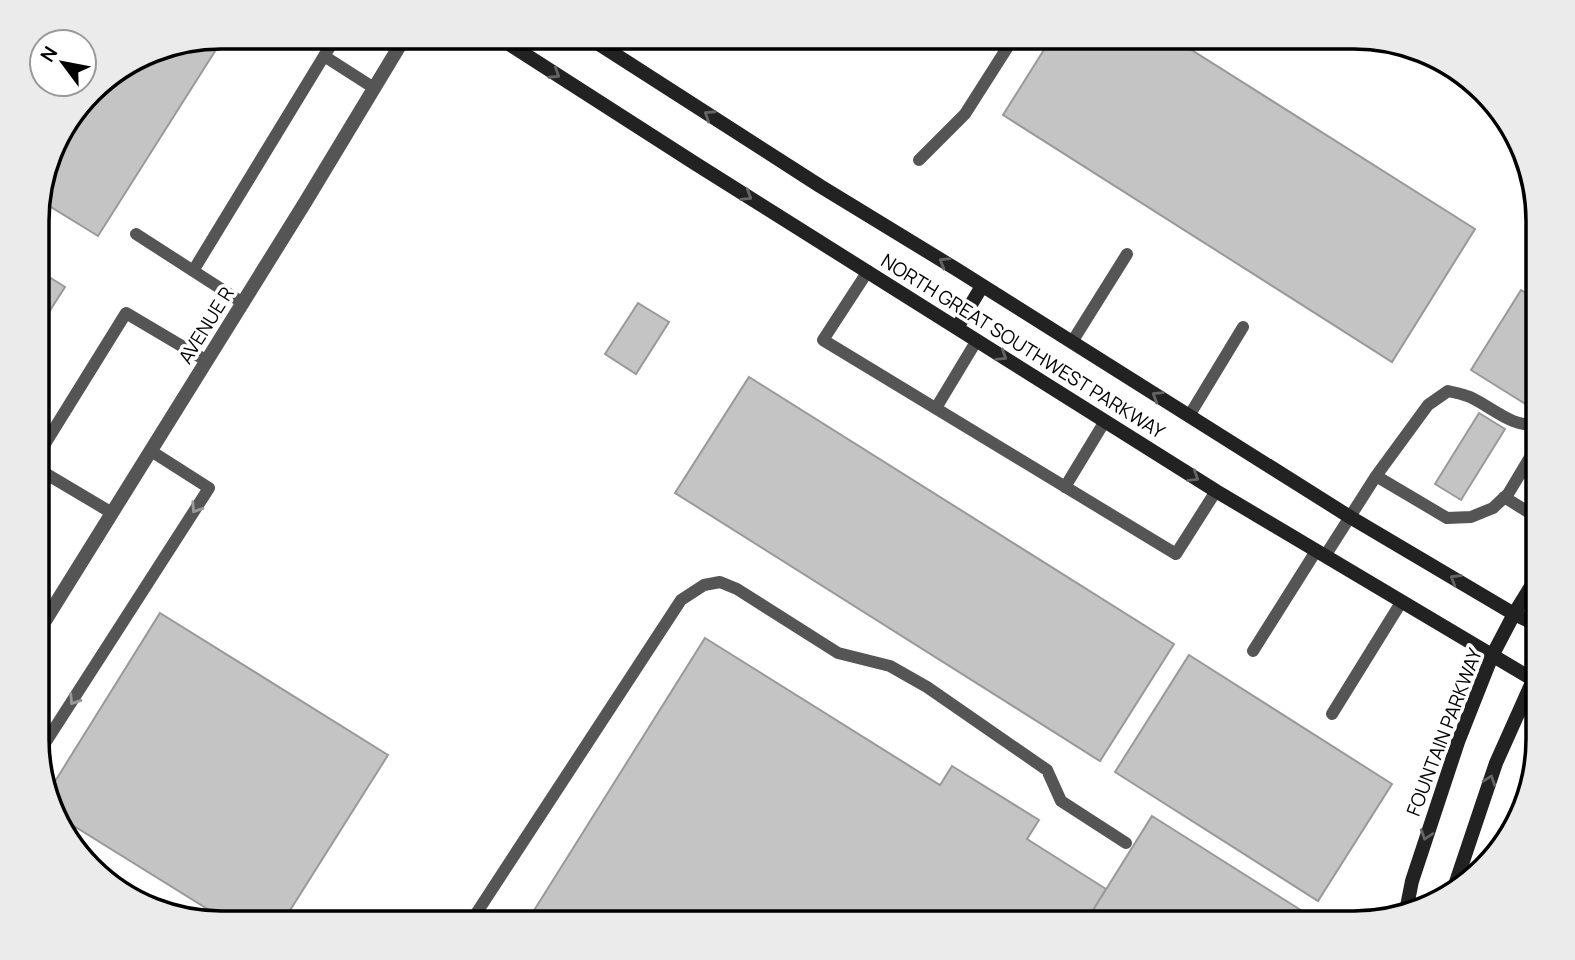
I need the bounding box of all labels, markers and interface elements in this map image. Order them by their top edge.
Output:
north arrow [28,28,98,98]
text: N [34,41,63,67]
one-way arrow [547,65,560,78]
one-way arrow [704,110,717,123]
one-way arrow [739,187,752,200]
street label: NORTH GREAT SOUTHWEST PARKWAY [876,248,1170,445]
one-way arrow [938,257,951,270]
street label: AVENUE R [172,282,240,368]
one-way arrow [994,348,1007,361]
one-way arrow [1152,392,1165,404]
one-way arrow [1187,469,1200,482]
one-way arrow [192,500,205,513]
one-way arrow [1450,575,1463,588]
street label: FOUNTAIN PARKWAY [1400,644,1488,820]
one-way arrow [69,692,82,705]
one-way arrow [1482,775,1496,787]
one-way arrow [1420,829,1435,841]

